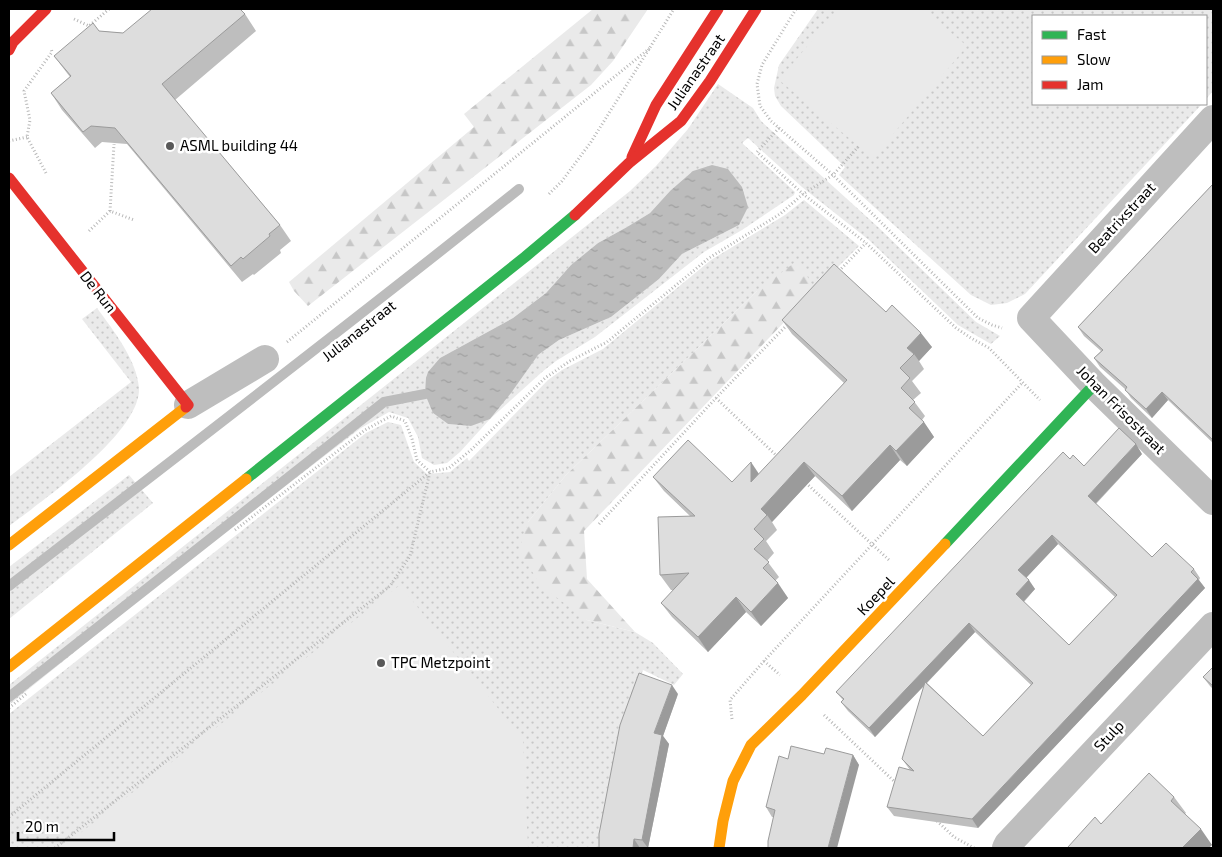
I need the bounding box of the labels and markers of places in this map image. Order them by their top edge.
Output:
place label: ASML building 44 [180,136,298,154]
marker: ASML building 44 [164,140,176,152]
place label: TPC Metzpoint [391,653,491,671]
marker: TPC Metzpoint [375,657,387,669]

